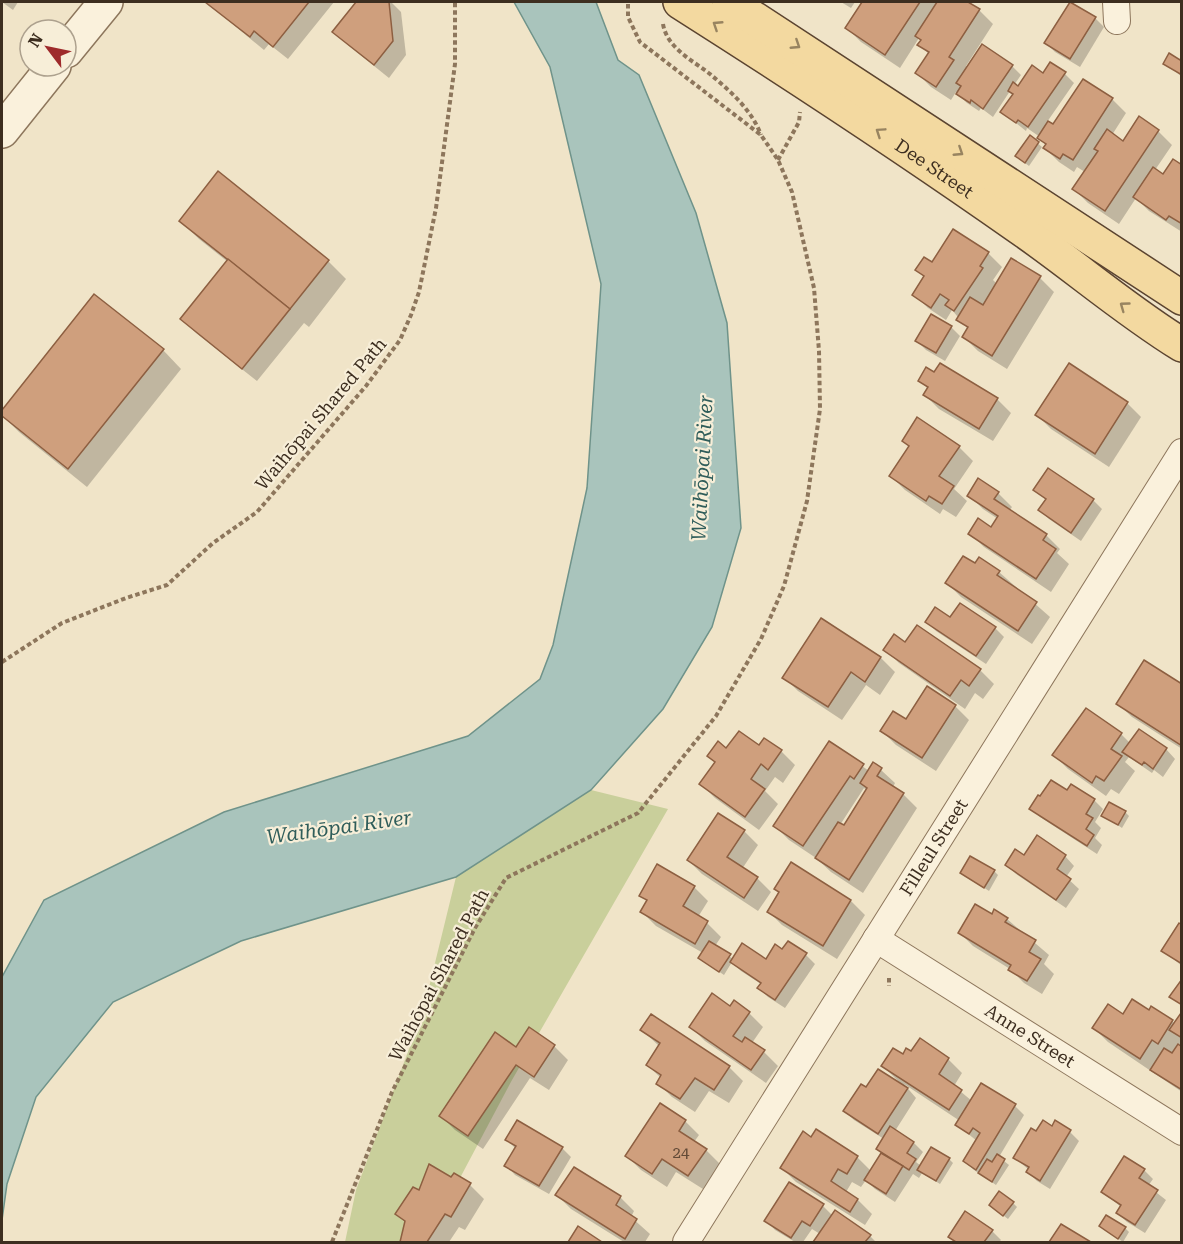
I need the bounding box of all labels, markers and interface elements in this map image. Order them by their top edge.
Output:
north arrow [18,18,78,78]
one-way arrow [713,20,723,32]
text: N [24,30,47,51]
one-way arrow [789,38,800,49]
one-way arrow [876,128,887,139]
street label: Dee Street [891,134,978,203]
one-way arrow [953,144,963,156]
one-way arrow [1119,302,1130,313]
street label: Waihōpai Shared Path [251,333,391,494]
water label: Waihōpai River [686,394,718,542]
street label: Filleul Street [895,794,972,899]
water label: Waihōpai River [265,805,414,849]
street label: Waihōpai Shared Path [384,885,493,1065]
street label: Anne Street [981,1000,1079,1072]
house number: 24 [673,1144,690,1162]

